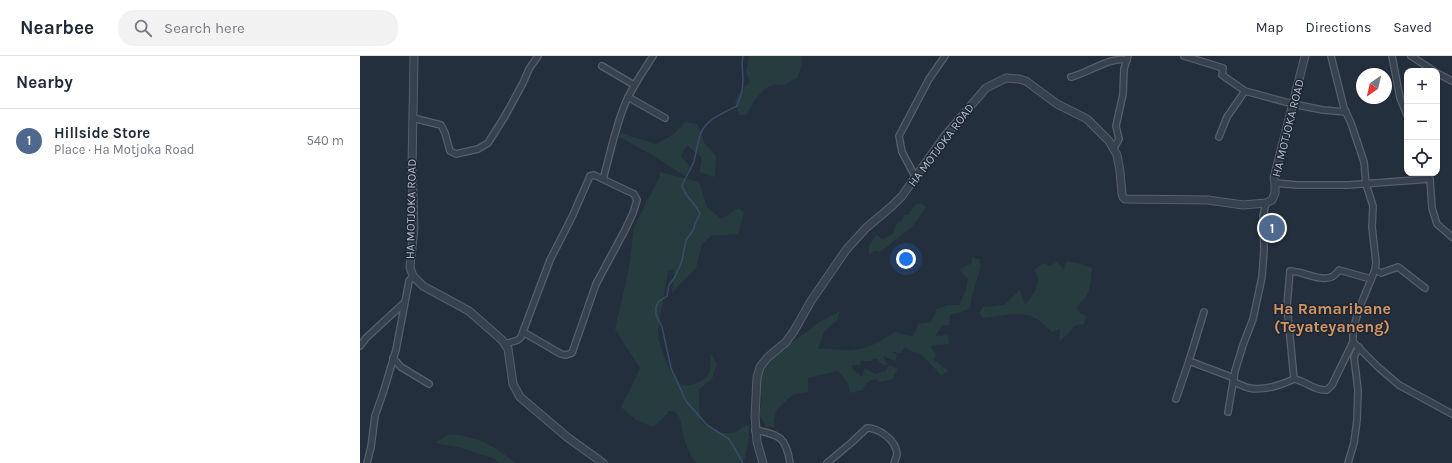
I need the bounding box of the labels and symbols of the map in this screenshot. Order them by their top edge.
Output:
north arrow [1356,68,1392,104]
street label: HA MOTJOKA ROAD [1269,78,1307,178]
street label: HA MOTJOKA ROAD [905,101,977,189]
street label: HA MOTJOKA ROAD [403,159,419,259]
pin: 1 [1259,213,1285,243]
your location [896,249,916,269]
district label: Ha Ramaribane (Teyateyaneng) [1273,299,1391,336]

